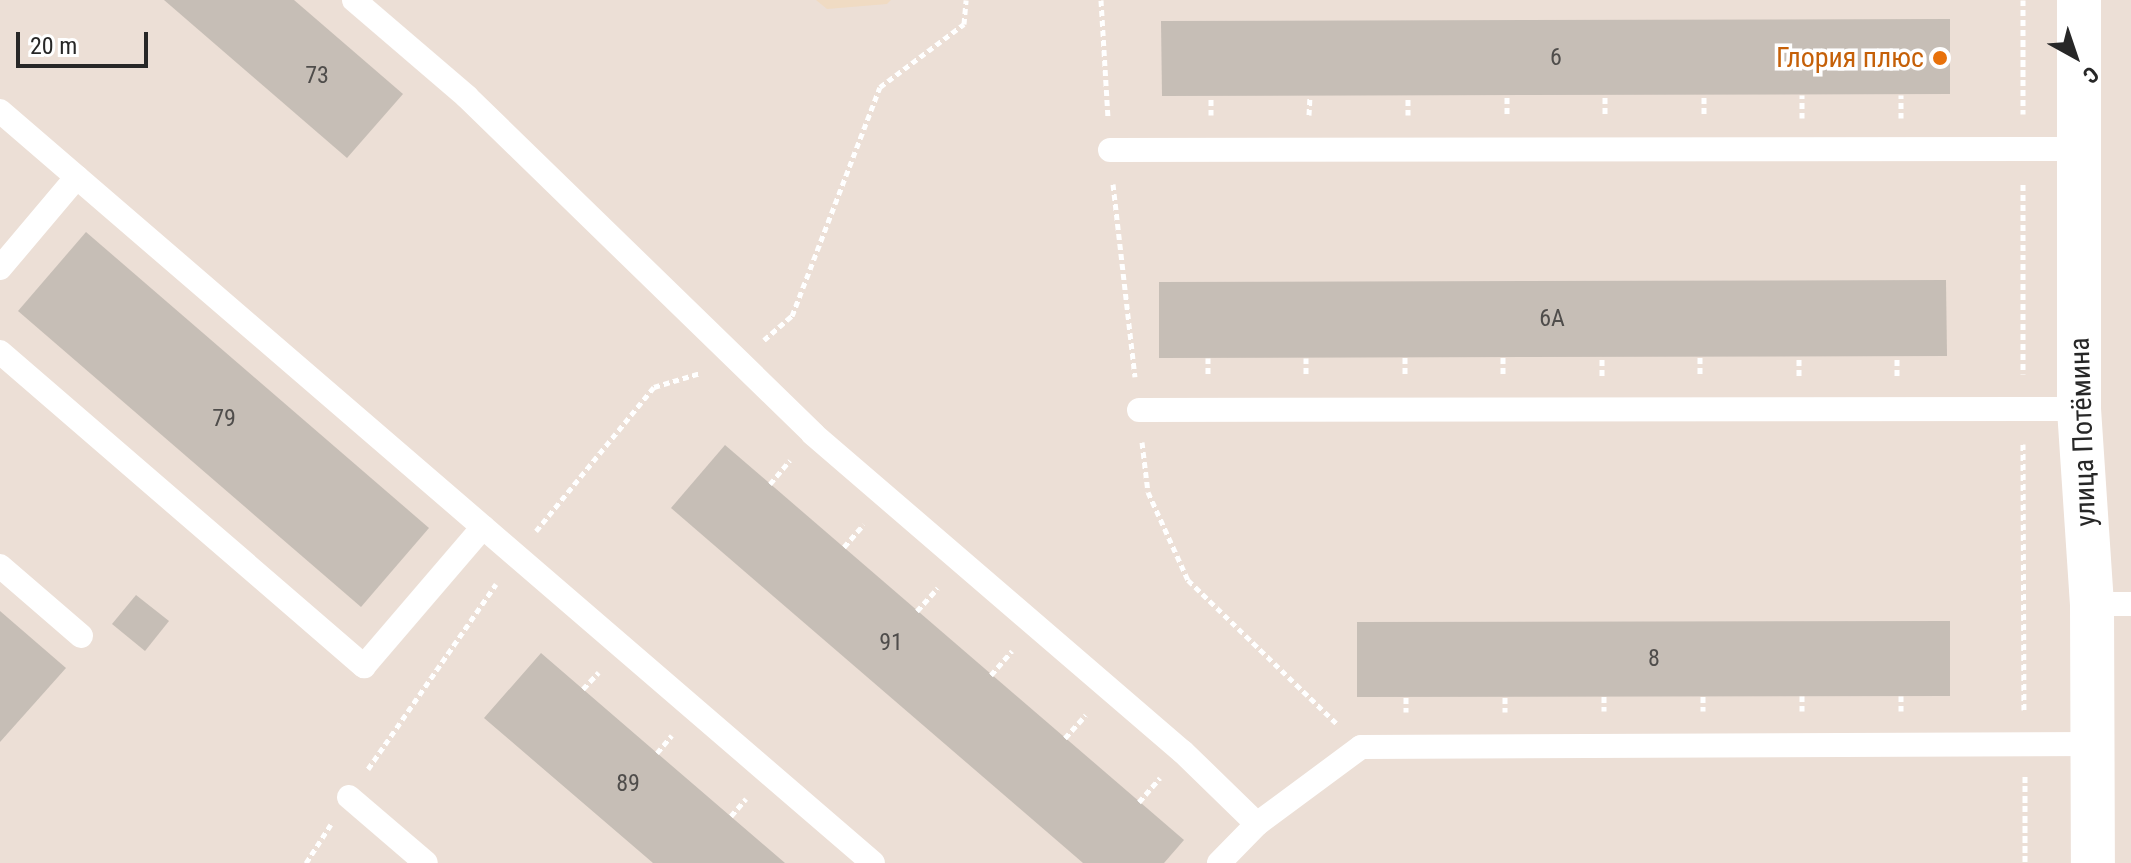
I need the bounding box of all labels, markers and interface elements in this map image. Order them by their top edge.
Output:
scale bar [20,16,152,66]
north arrow [2035,16,2115,96]
text: 20 m [30,32,77,60]
place label: Глория плюс [1776,41,1924,75]
house number: 6 [1550,44,1562,72]
marker: Глория плюс [1931,49,1949,67]
text: С [2078,61,2104,88]
house number: 73 [305,62,329,90]
house number: 6А [1539,305,1565,333]
street label: улица Потёмина [2063,337,2103,527]
house number: 79 [212,405,236,433]
house number: 91 [879,629,903,657]
house number: 8 [1648,645,1660,673]
house number: 89 [616,770,640,798]

